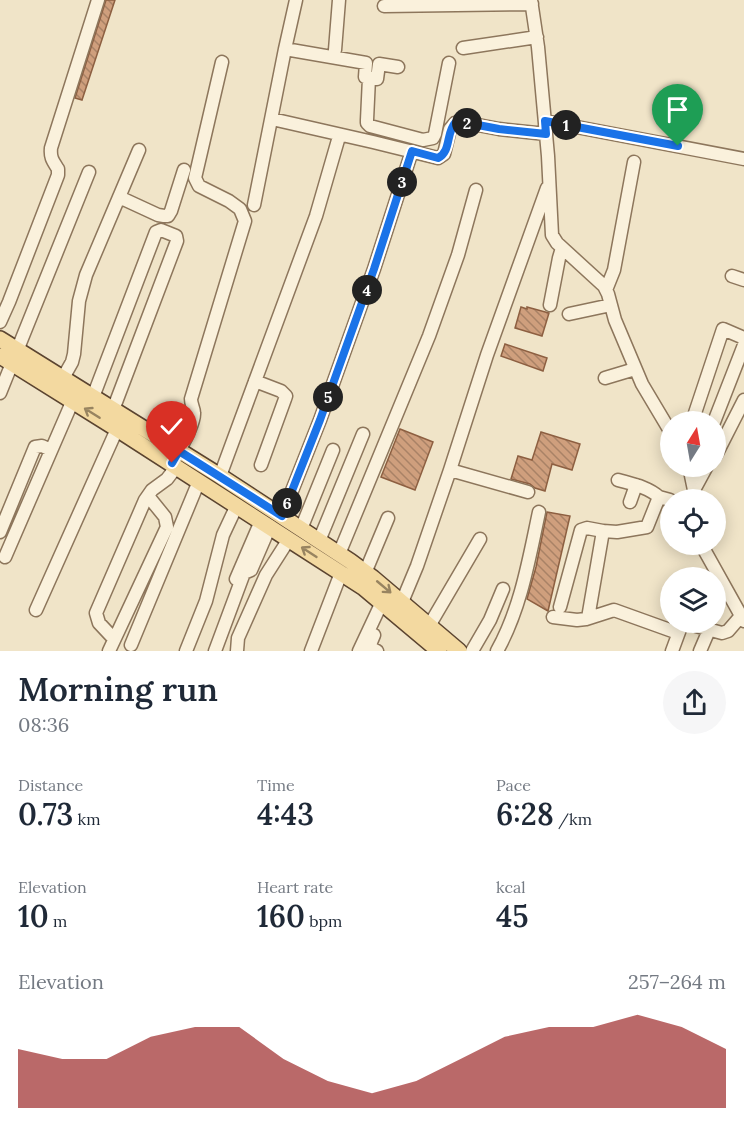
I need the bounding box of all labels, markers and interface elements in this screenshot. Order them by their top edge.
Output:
pin [652,84,703,146]
icon: arrive [661,93,694,126]
pin: 2 [452,108,482,138]
pin: 1 [551,110,581,140]
text: 2 [463,113,471,133]
text: 1 [563,115,569,135]
pin: 3 [387,167,417,197]
text: 3 [398,172,406,192]
pin: 4 [352,275,382,305]
text: 4 [363,280,371,300]
pin: 5 [313,382,343,412]
text: 5 [324,387,332,407]
pin [146,401,197,463]
one-way arrow [84,406,101,418]
icon: check [155,410,188,443]
north arrow [660,411,726,477]
map controls [660,411,726,633]
pin: 6 [272,488,302,518]
button: locate [660,489,726,555]
text: 6 [282,493,292,513]
one-way arrow [301,546,318,558]
button: layers [660,567,726,633]
one-way arrow [376,581,392,594]
text: Morning run [18,668,218,710]
button: share [663,671,726,734]
text: 08:36 [18,712,69,737]
text: Distance [18,775,83,795]
text: Time [257,775,295,795]
text: Pace [496,775,531,795]
text: 0.73 [18,795,73,833]
text: 4:43 [257,795,314,833]
text: 6:28 [496,795,554,833]
text: km [73,809,101,829]
text: /km [554,809,592,829]
text: Elevation [18,877,87,897]
text: Heart rate [257,877,333,897]
text: kcal [496,877,526,897]
text: 10 [18,897,49,935]
text: 160 [257,897,305,935]
text: 45 [496,897,529,935]
text: m [49,911,67,931]
text: bpm [305,911,342,931]
text: Elevation [18,969,104,994]
text: 257–264 m [628,969,726,994]

